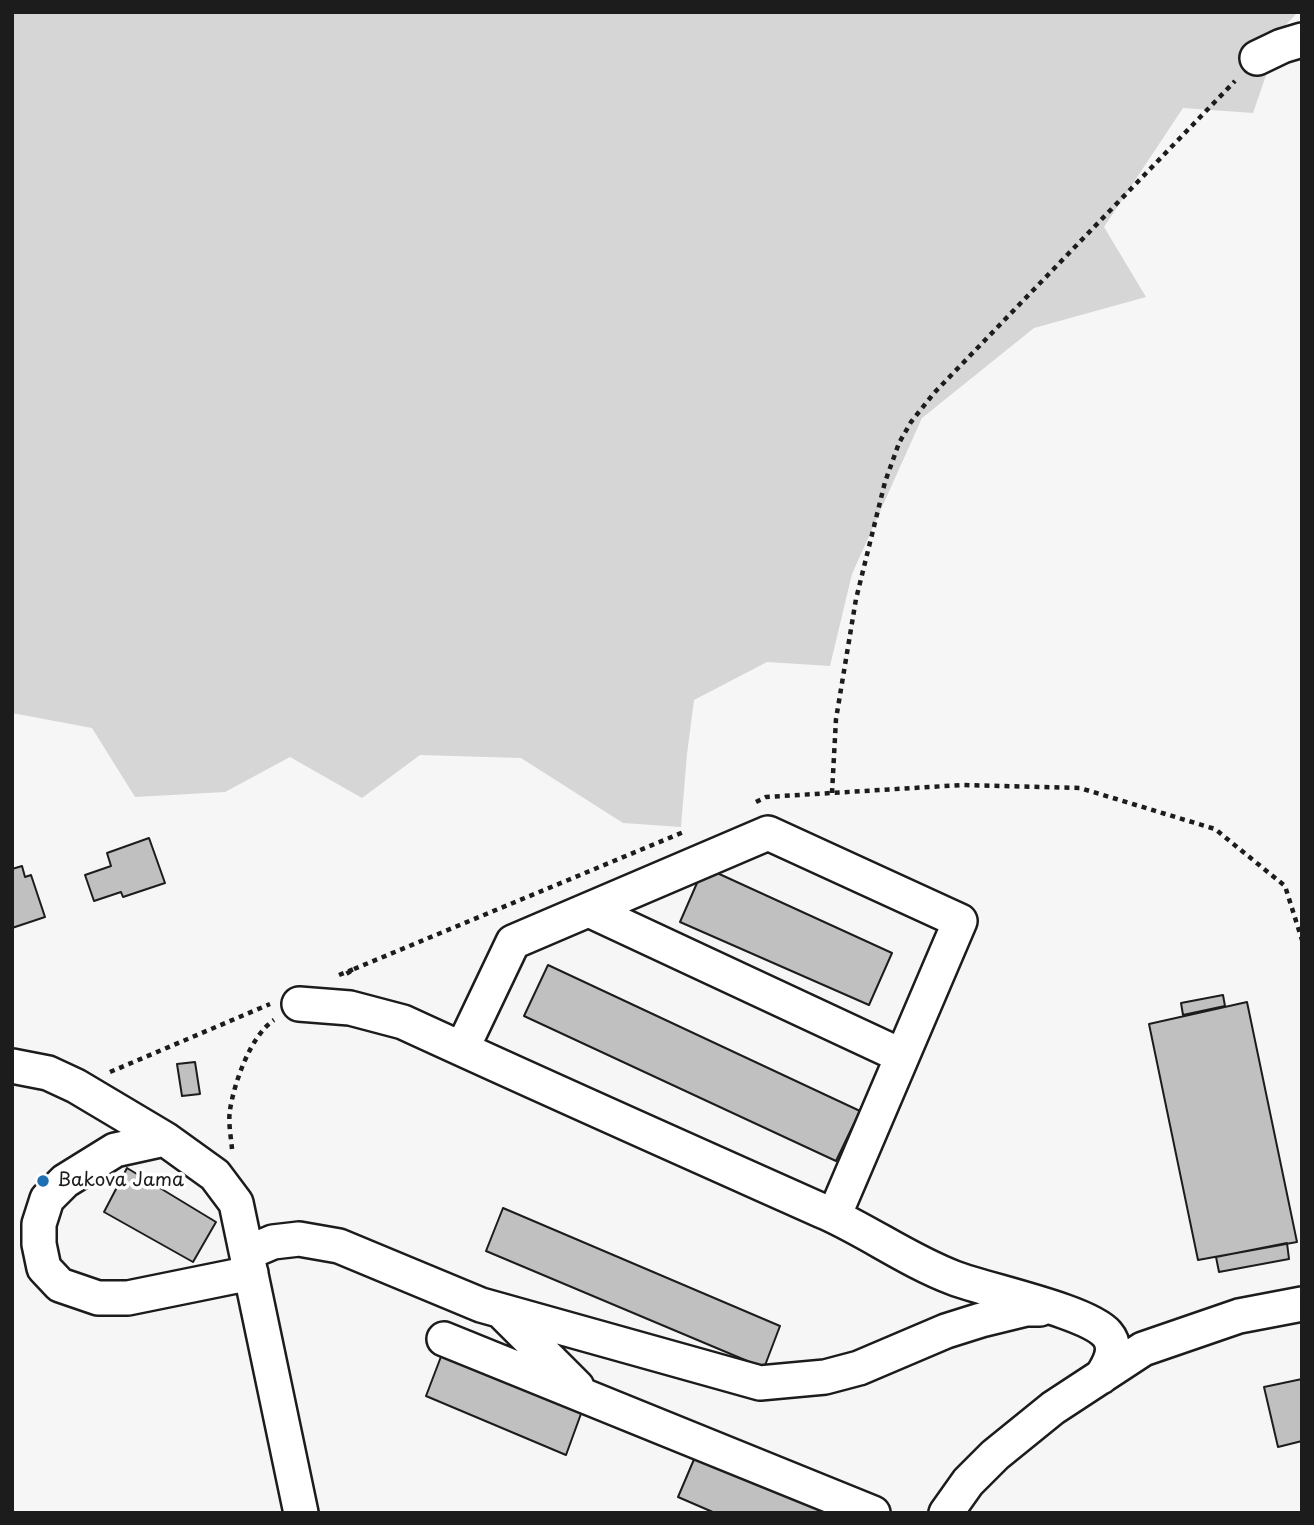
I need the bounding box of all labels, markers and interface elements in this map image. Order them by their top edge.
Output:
place label: Bakova Jama [57,1170,184,1192]
marker: Bakova Jama [35,1173,51,1189]

